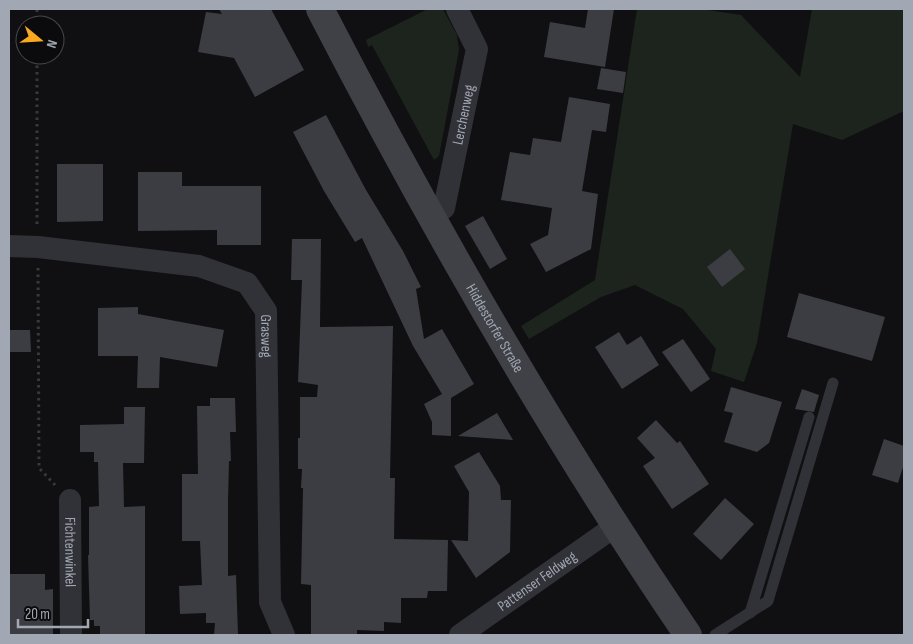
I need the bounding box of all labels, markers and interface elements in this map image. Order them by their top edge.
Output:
north arrow [15,15,65,65]
text: N [43,38,61,50]
street label: Lerchenweg [448,83,479,146]
street label: Hiddestorfer Straße [461,281,528,376]
street label: Grasweg [256,314,276,358]
street label: Fichtenwinkel [60,517,80,587]
street label: Pattenser Feldweg [494,547,581,616]
scale bar [18,596,88,628]
text: 20 m [25,605,50,624]

